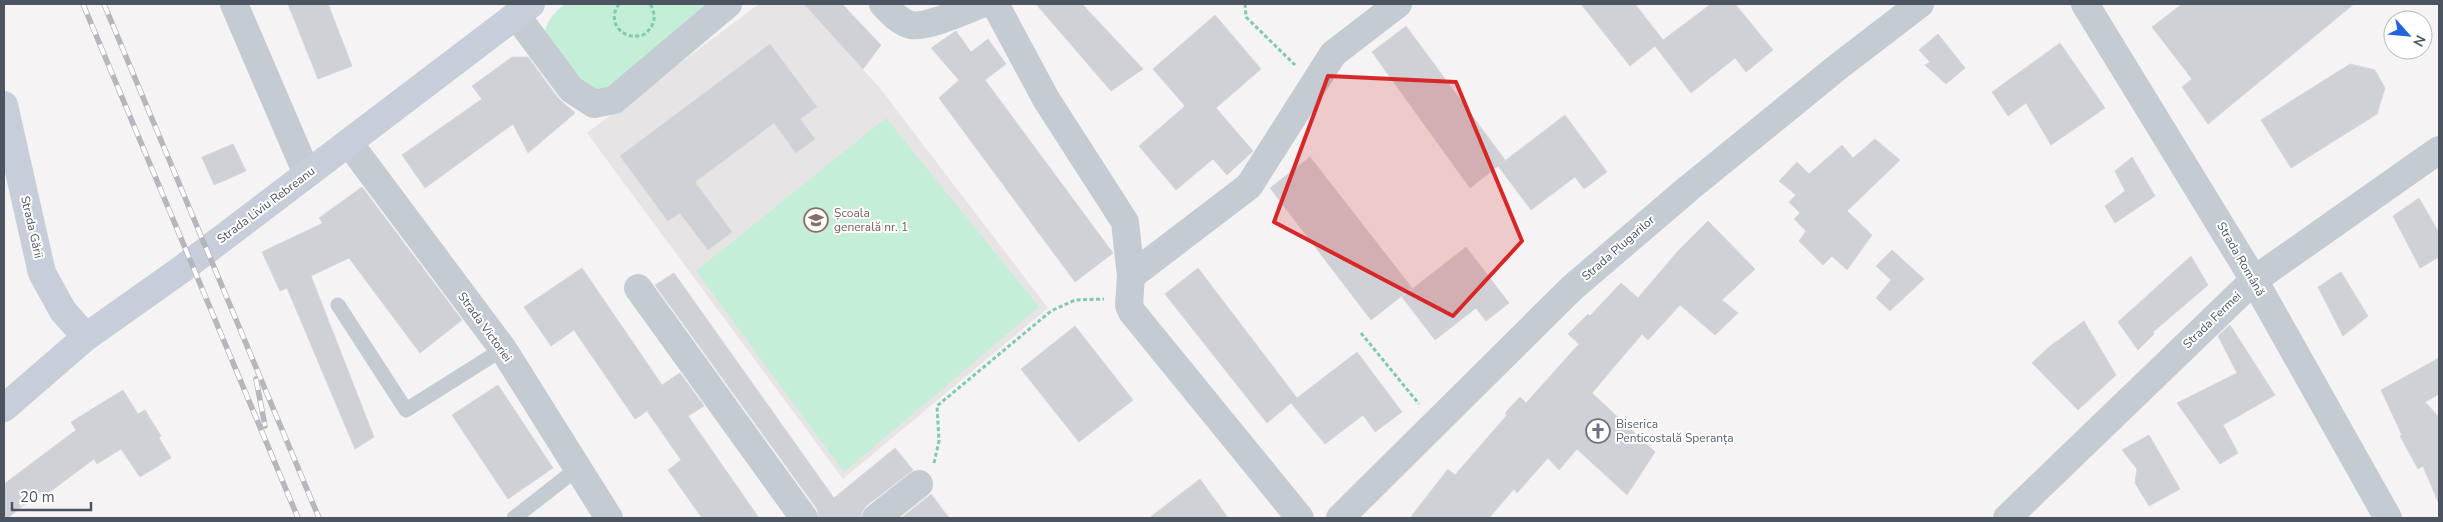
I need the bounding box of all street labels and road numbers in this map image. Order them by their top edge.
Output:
street label: Strada Liviu Rebreanu [214,163,318,247]
street label: Strada Gării [17,194,47,260]
street label: Strada Plugarilor [1578,212,1658,284]
street label: Strada Română [2213,219,2269,299]
street label: Strada Fermei [2179,288,2245,352]
street label: Strada Victoriei [454,289,516,365]

